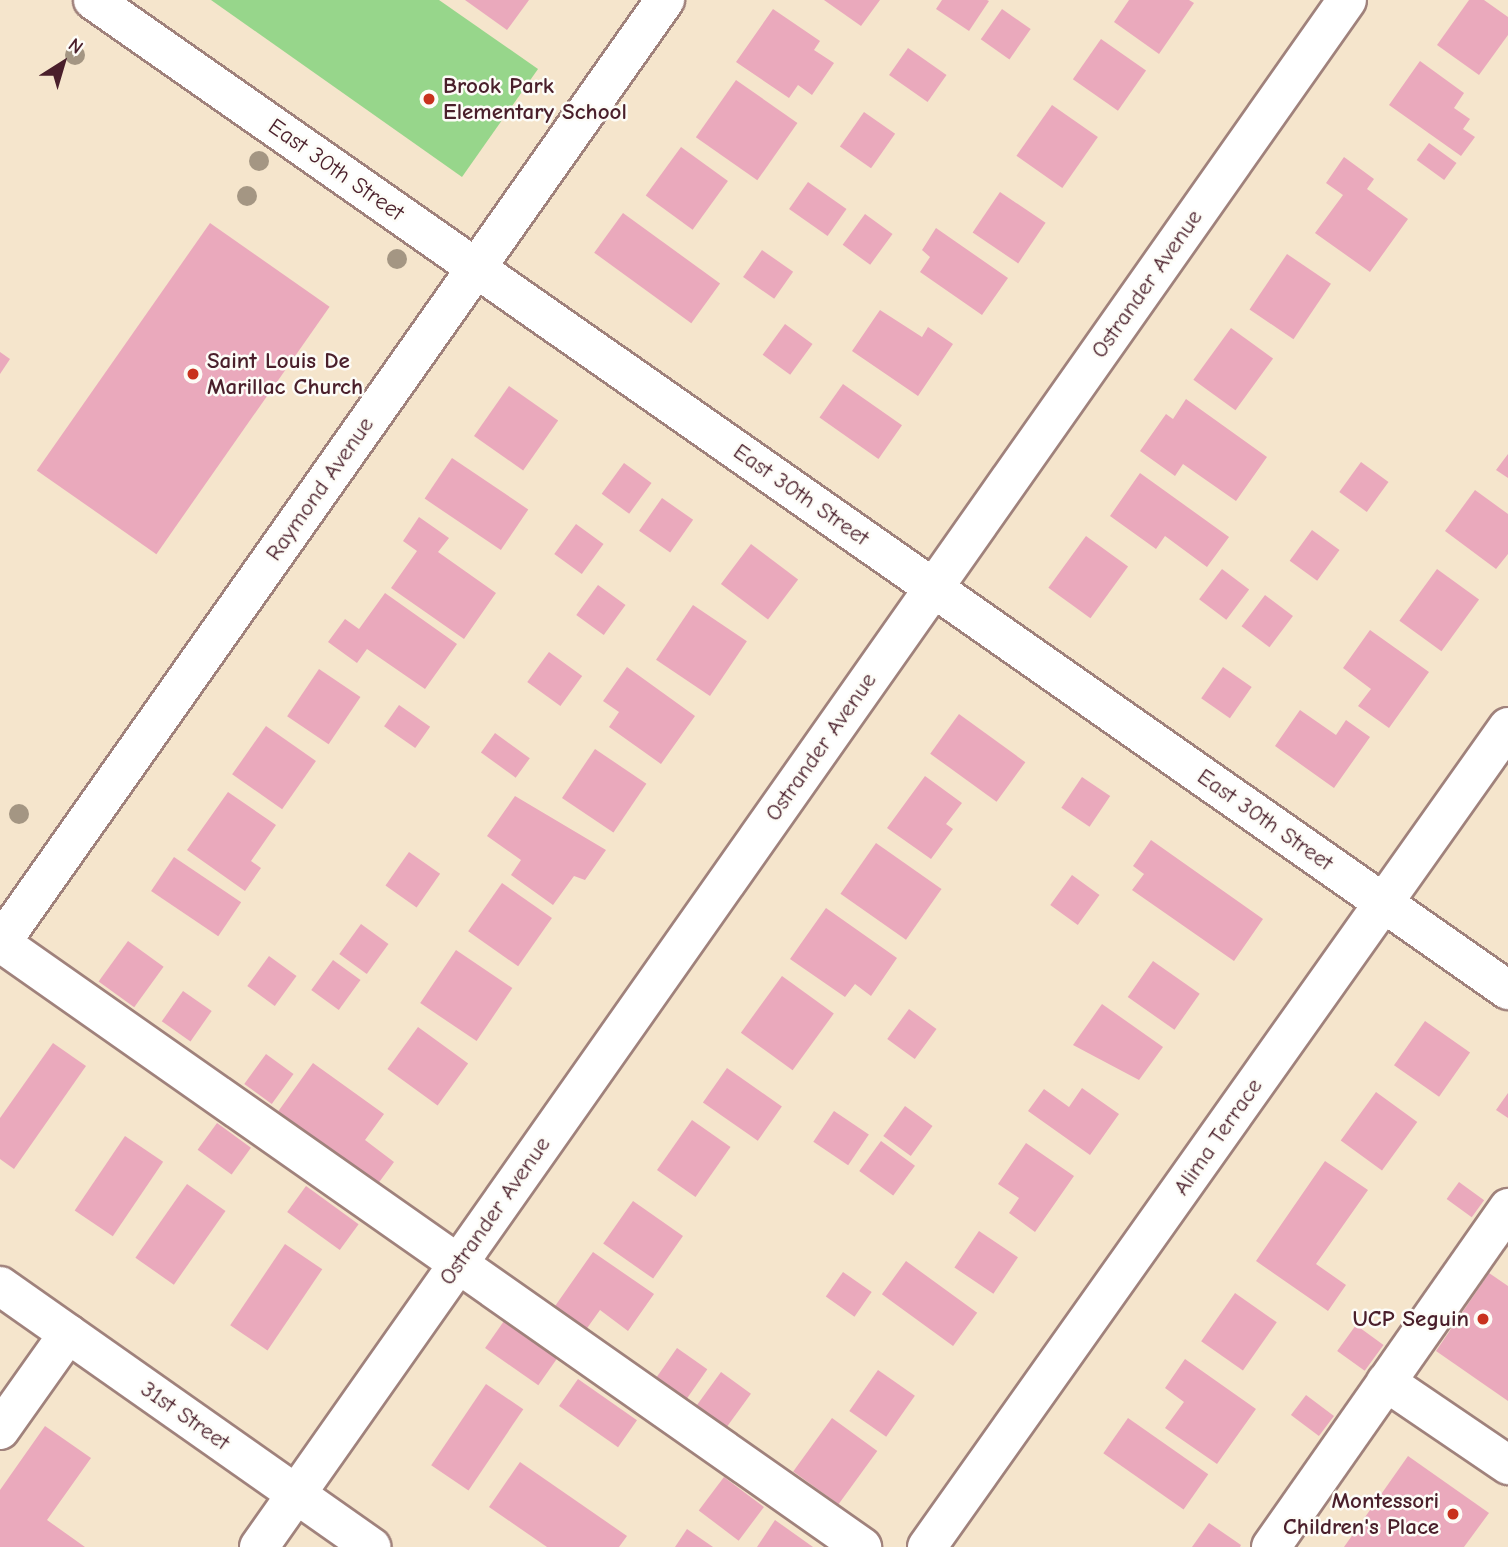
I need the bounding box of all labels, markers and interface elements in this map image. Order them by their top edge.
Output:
north arrow [28,28,98,98]
text: N [64,34,87,59]
place label: Brook Park Elementary School [443,72,627,126]
marker: Brook Park Elementary School [421,91,437,107]
street label: East 30th Street [263,113,409,227]
street label: Ostrander Avenue [1086,205,1208,363]
place label: Saint Louis De Marillac Church [207,347,363,401]
marker: Saint Louis De Marillac Church [185,366,201,382]
street label: Raymond Avenue [260,412,380,566]
street label: East 30th Street [728,438,874,552]
street label: Ostrander Avenue [760,668,882,826]
street label: East 30th Street [1192,763,1338,877]
street label: Alima Terrace [1168,1073,1268,1201]
street label: Ostrander Avenue [434,1132,556,1290]
place label: UCP Seguin [1352,1305,1469,1333]
marker: UCP Seguin [1475,1311,1491,1327]
street label: 31st Street [135,1375,235,1457]
place label: Montessori Children's Place [1283,1487,1439,1541]
marker: Montessori Children's Place [1445,1506,1461,1522]

